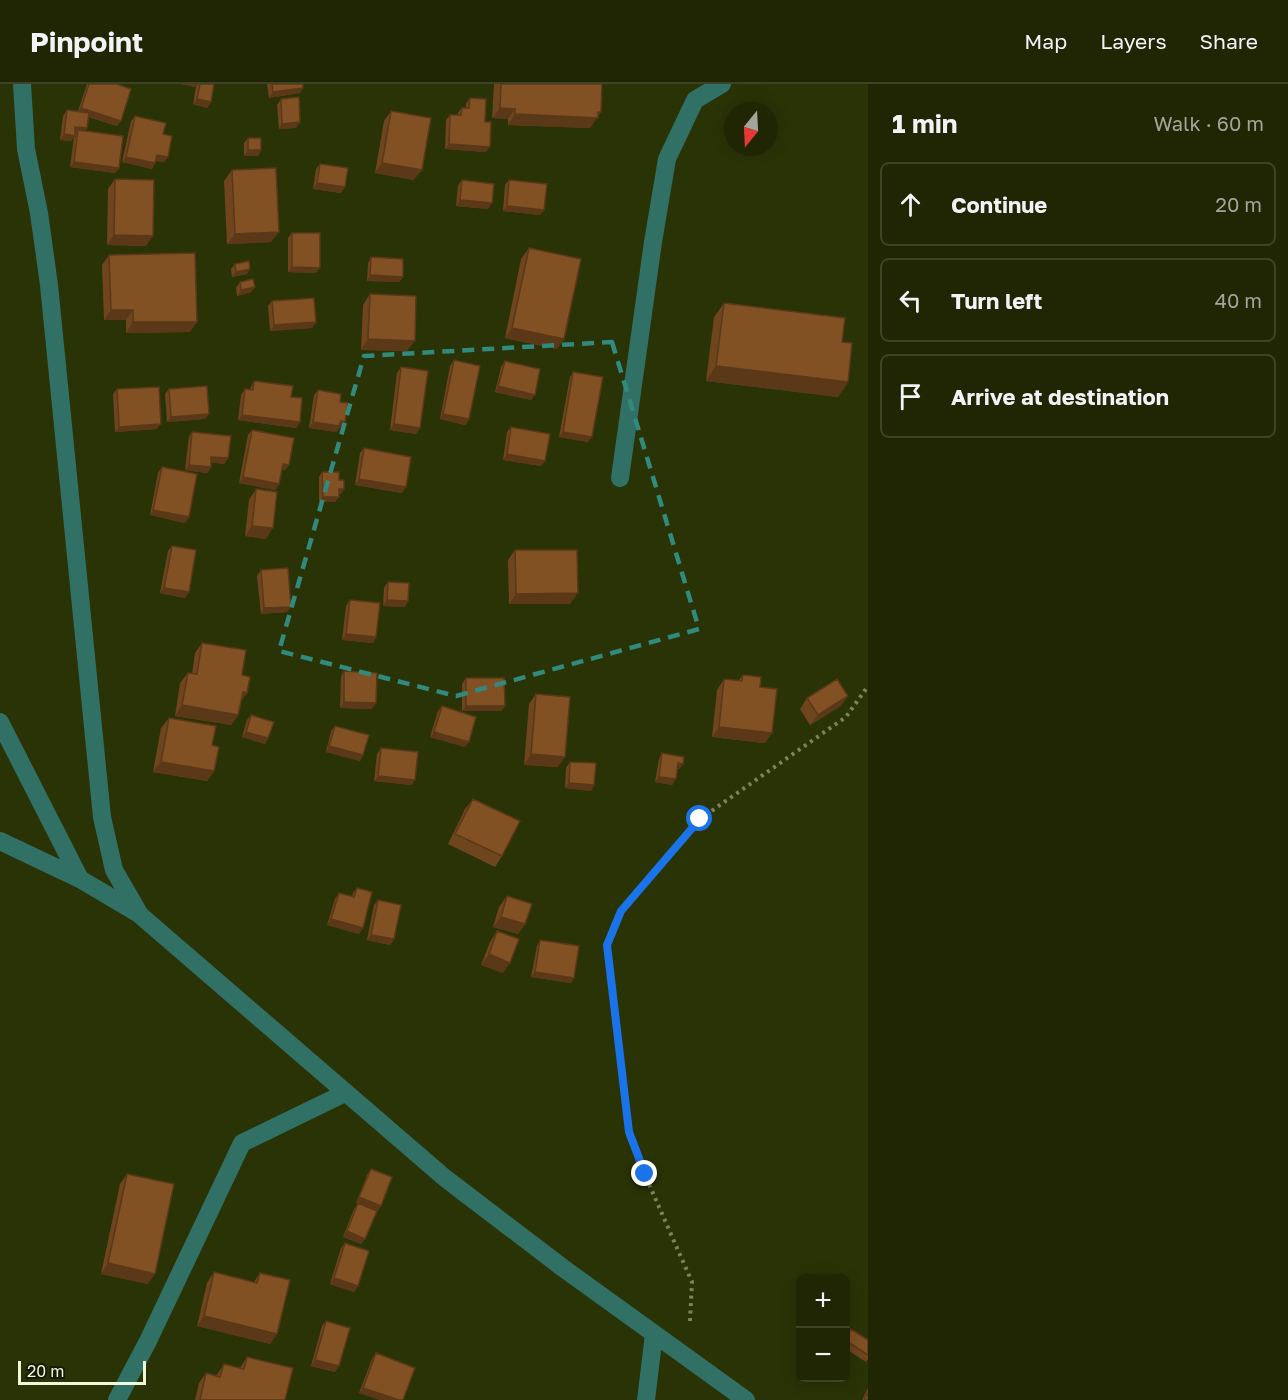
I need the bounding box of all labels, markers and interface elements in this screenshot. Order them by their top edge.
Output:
text: Pinpoint [30,25,143,58]
text: Map [1024,28,1067,54]
text: Layers [1100,28,1167,54]
text: Share [1200,28,1258,54]
north arrow [724,102,778,156]
text: 1 min [892,108,958,139]
text: Walk · 60 m [1153,111,1264,135]
icon: ahead [894,188,927,221]
text: Continue [951,191,1047,218]
text: 20 m [1215,192,1262,216]
icon: left [894,284,927,317]
text: Turn left [951,287,1042,314]
text: 40 m [1215,288,1262,312]
icon: arrive [894,380,927,413]
text: Arrive at destination [951,383,1169,410]
route start [686,805,712,831]
route end [631,1160,657,1186]
map controls [796,1274,850,1382]
button: + [796,1274,850,1328]
button: − [796,1328,850,1382]
scale bar [18,1358,146,1386]
text: 20 m [27,1361,64,1381]

